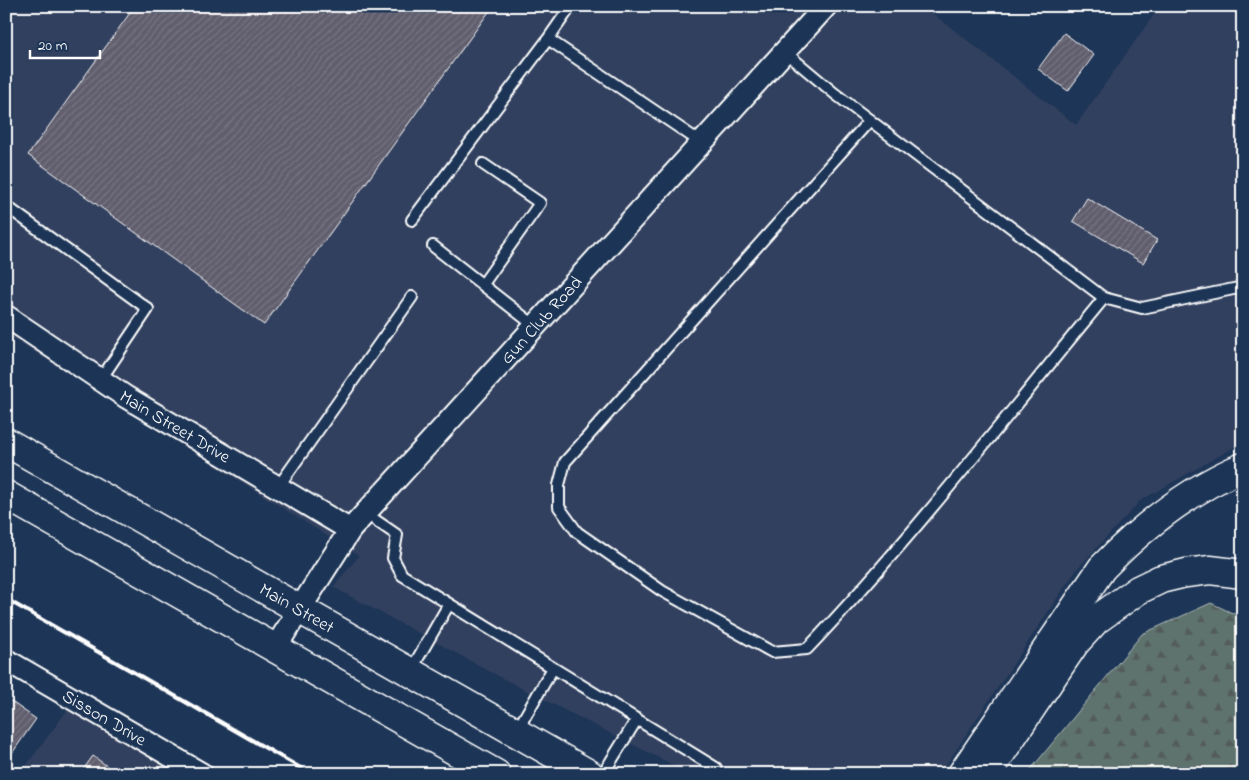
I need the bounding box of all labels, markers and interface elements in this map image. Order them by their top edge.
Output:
scale bar [30,28,100,60]
text: 20 m [38,35,68,57]
street label: Gun Club Road [496,271,590,371]
street label: Main Street Drive [114,385,235,471]
street label: Main Street [254,578,338,641]
street label: Sisson Drive [57,684,151,754]

